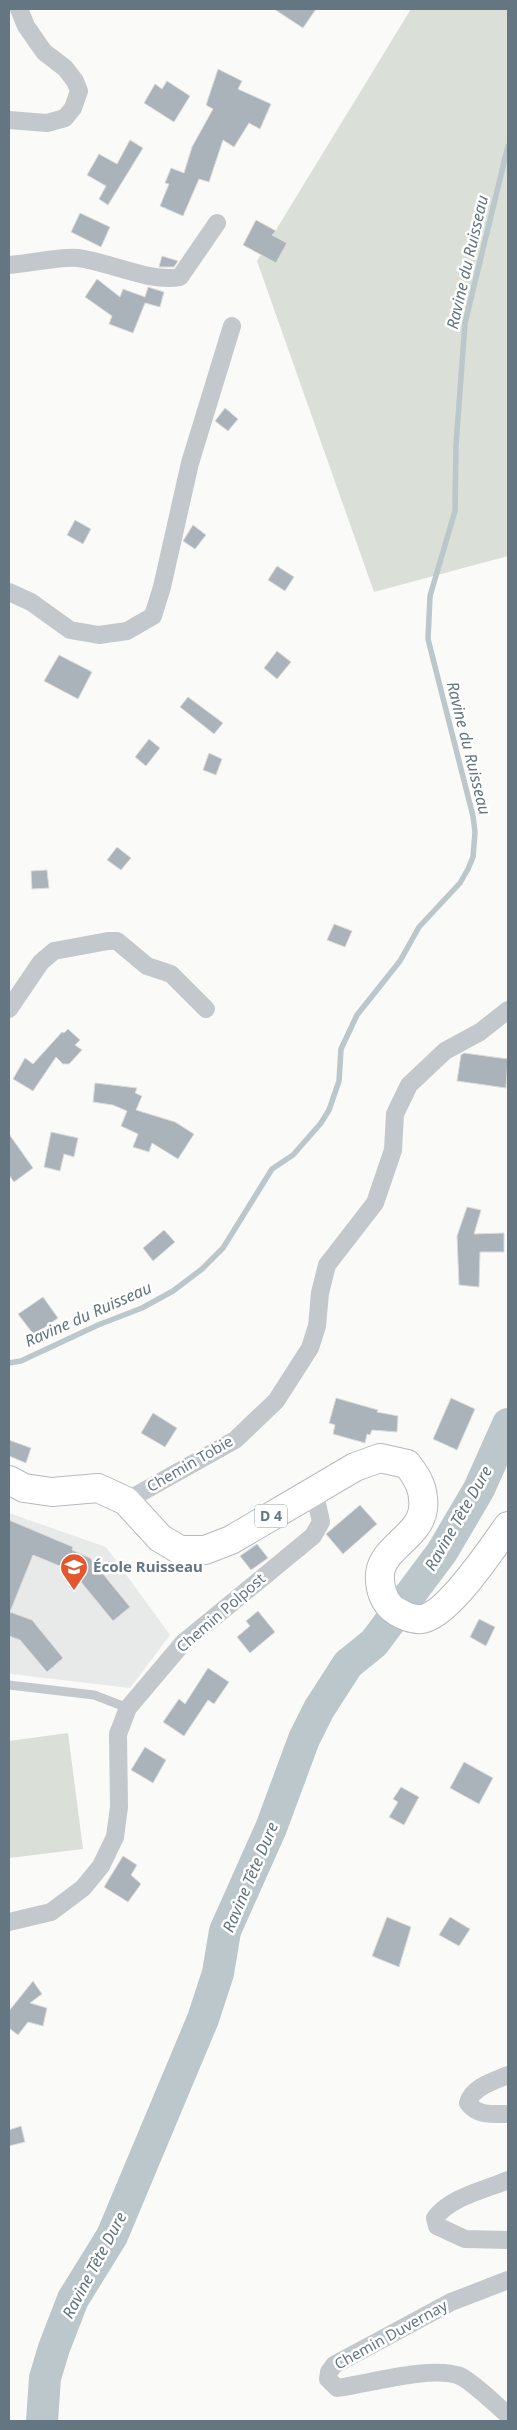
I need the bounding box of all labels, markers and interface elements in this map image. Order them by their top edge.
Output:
water label: Ravine du Ruisseau [441,193,493,331]
water label: Ravine du Ruisseau [442,679,496,817]
water label: Ravine du Ruisseau [21,1276,155,1352]
street label: Chemin Tobie [143,1430,236,1496]
water label: Ravine Tête Dure [419,1462,497,1574]
road number: D 4 [255,1504,287,1528]
school or university icon: École Ruisseau [59,1552,89,1591]
place label: École Ruisseau [93,1556,203,1576]
street label: Chemin Polpost [172,1568,269,1656]
water label: Ravine Tête Dure [217,1819,283,1935]
water label: Ravine Tête Dure [57,2208,131,2322]
street label: Chemin Duvernay [331,2295,451,2373]

